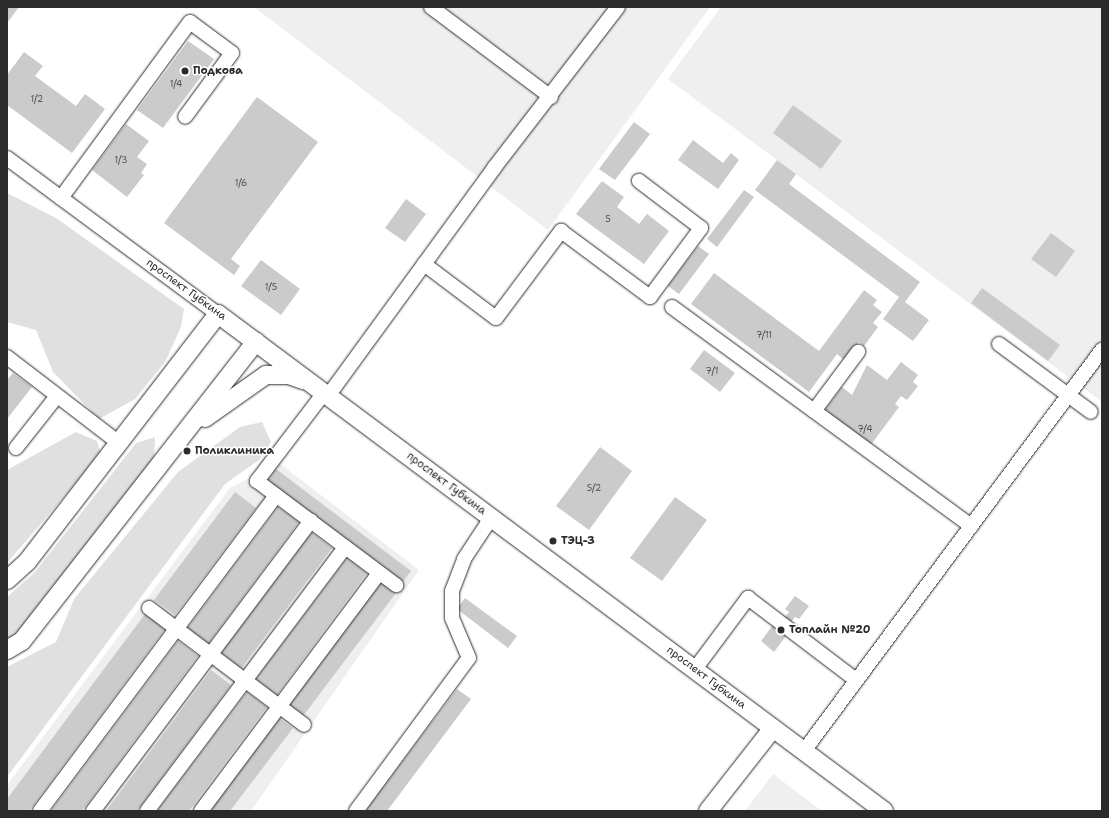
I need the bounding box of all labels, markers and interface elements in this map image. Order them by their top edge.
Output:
place label: Подкова [193,64,243,78]
marker: Подкова [180,66,190,76]
house number: 1/4 [170,79,182,89]
house number: 1/2 [31,94,43,104]
house number: 1/3 [115,155,127,165]
house number: 1/6 [235,178,247,188]
house number: 5 [605,214,611,224]
street label: проспект Губкина [143,256,229,324]
house number: 1/5 [265,282,277,292]
house number: 7/11 [756,330,772,340]
house number: 7/1 [706,366,718,376]
house number: 7/4 [858,424,872,434]
place label: Поликлиника [195,444,274,458]
marker: Поликлиника [182,446,192,456]
street label: проспект Губкина [404,450,488,518]
house number: 5/2 [587,483,601,493]
place label: ТЭЦ-3 [561,534,595,548]
marker: ТЭЦ-3 [548,536,558,546]
place label: Топлайн №20 [789,623,870,637]
marker: Топлайн №20 [776,625,786,635]
street label: проспект Губкина [664,644,748,712]

